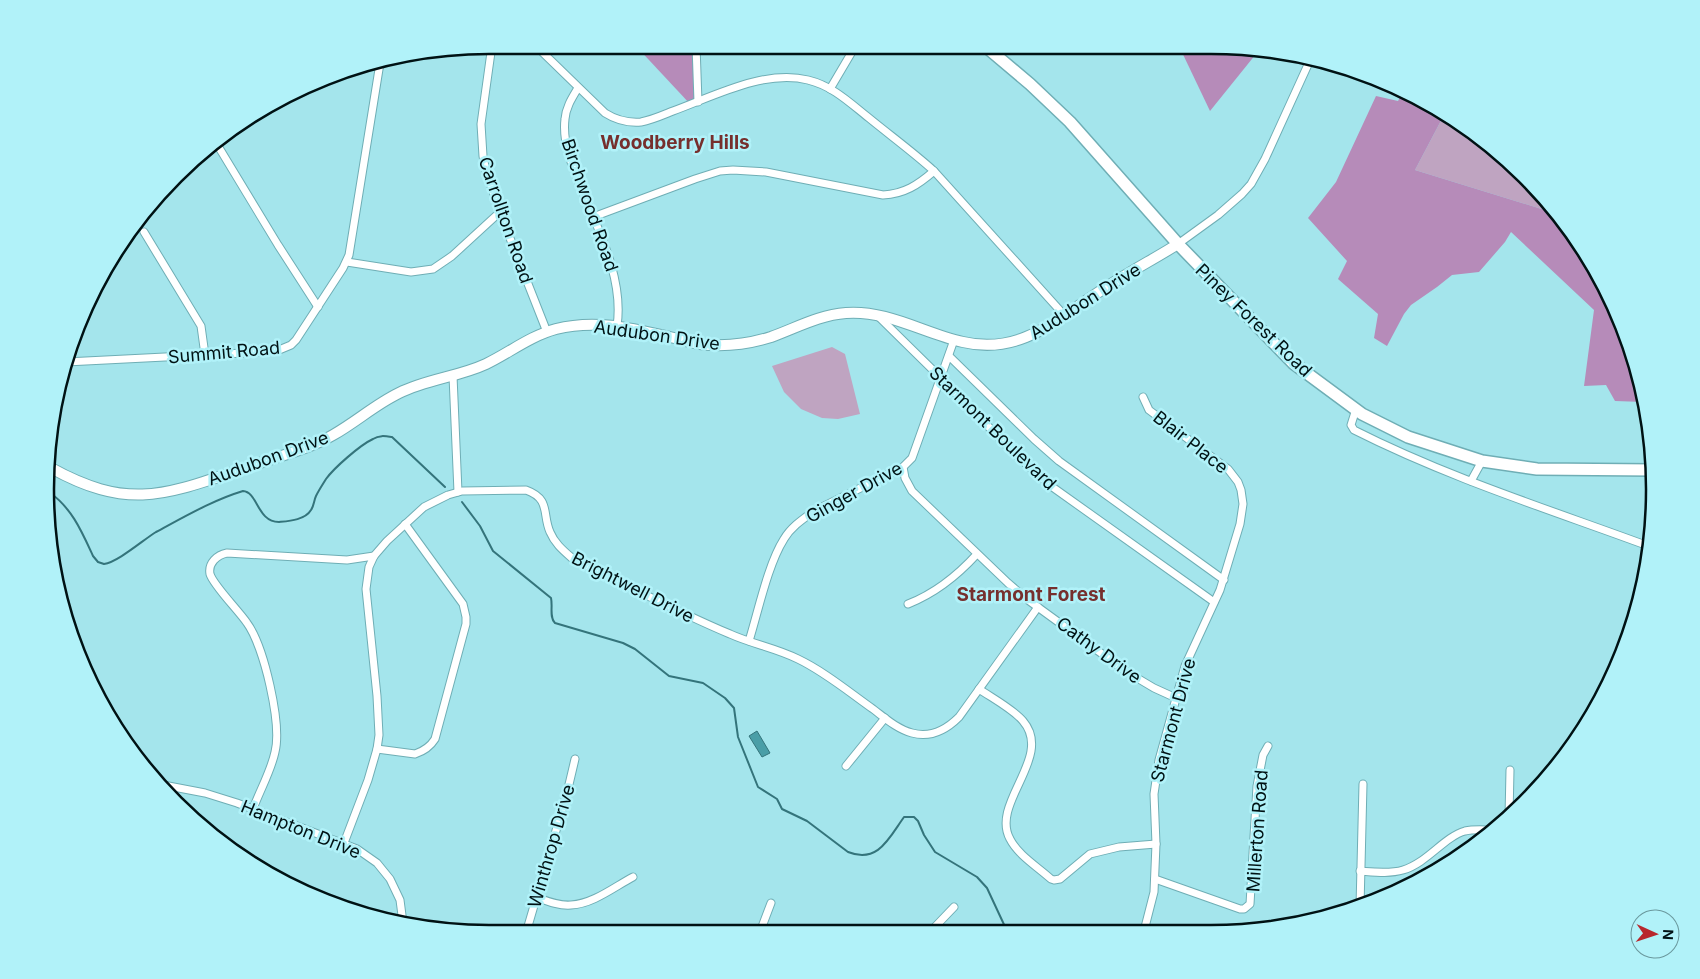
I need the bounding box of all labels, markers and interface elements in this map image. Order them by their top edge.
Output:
district label: Woodberry Hills [600,131,750,154]
street label: Birchwood Road [557,136,623,274]
street label: Carrollton Road [475,154,537,286]
street label: Audubon Drive [1026,258,1144,344]
street label: Piney Forest Road [1192,259,1316,381]
street label: Audubon Drive [593,316,721,354]
street label: Summit Road [167,337,281,367]
street label: Starmont Boulevard [925,362,1061,494]
street label: Blair Place [1149,406,1233,478]
street label: Audubon Drive [205,426,331,490]
street label: Ginger Drive [802,457,906,527]
street label: Brightwell Drive [568,547,698,627]
district label: Starmont Forest [956,583,1106,606]
street label: Cathy Drive [1053,612,1145,688]
street label: Starmont Drive [1146,656,1200,784]
street label: Millerton Road [1242,769,1272,893]
street label: Winthrop Drive [523,782,579,910]
street label: Hampton Drive [238,795,364,863]
north arrow [1630,909,1680,959]
text: N [1660,929,1677,940]

